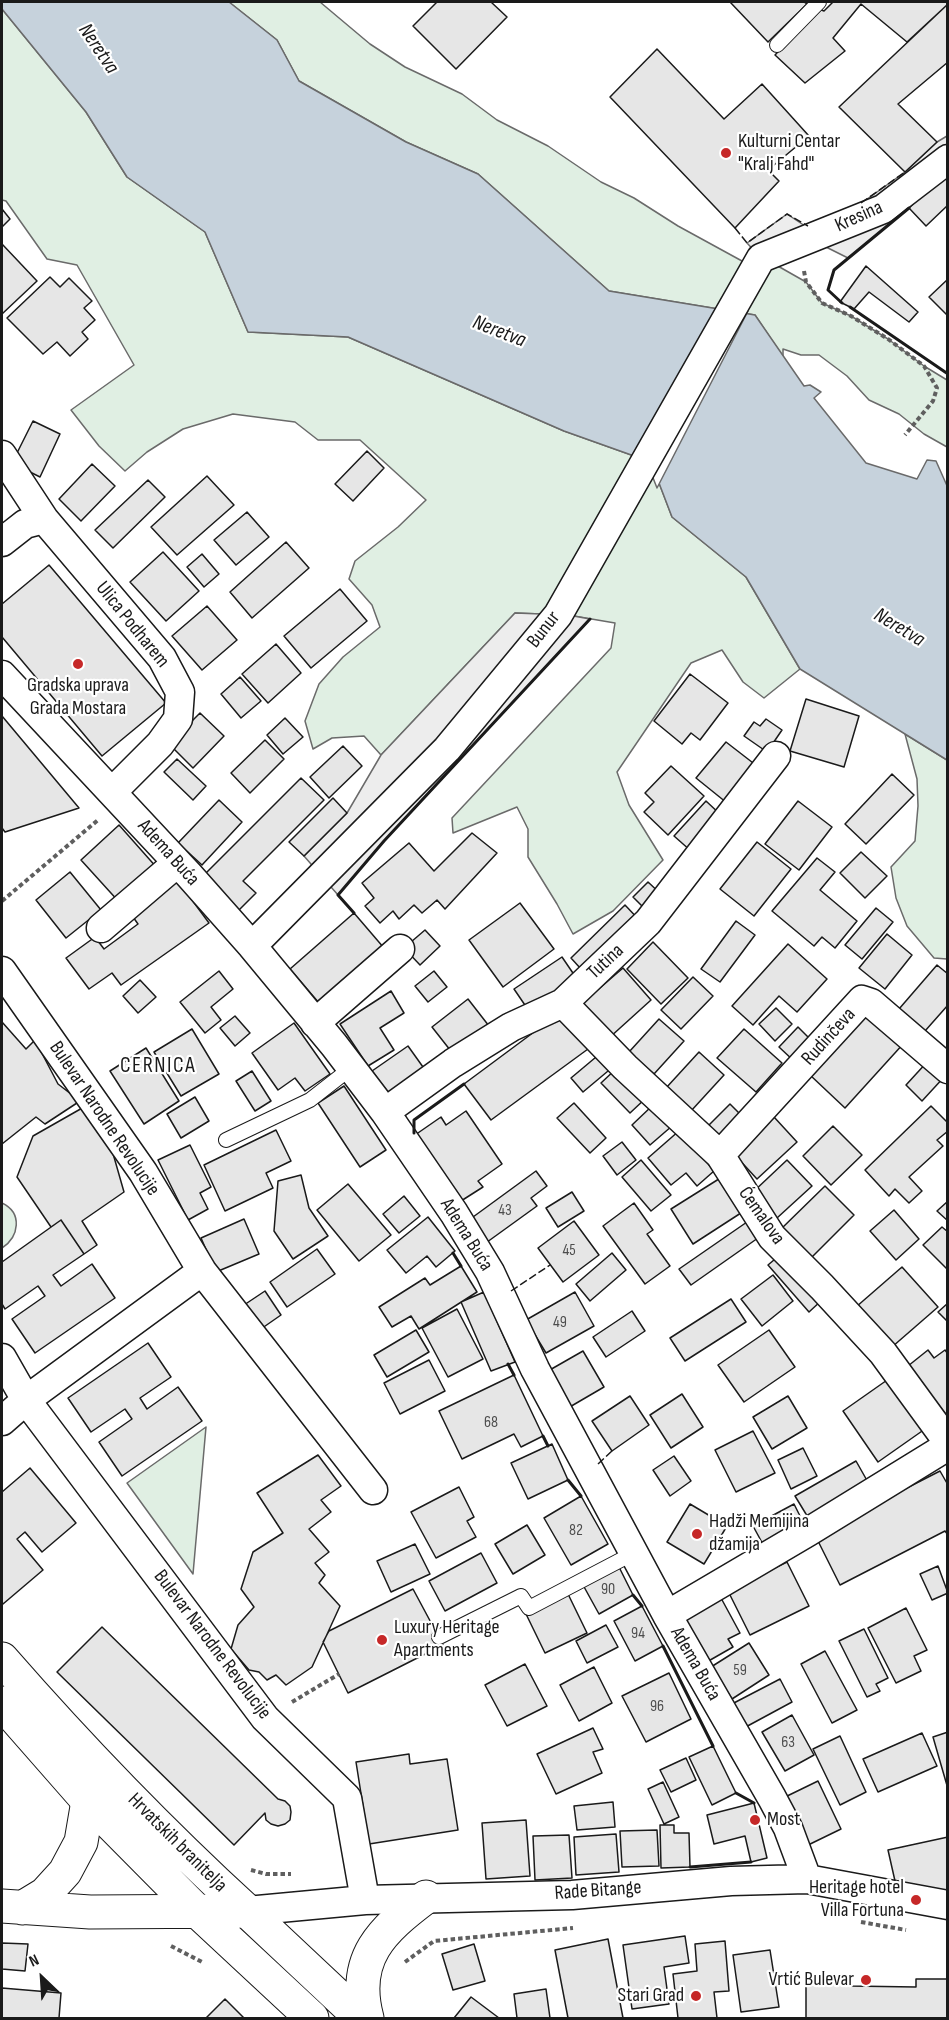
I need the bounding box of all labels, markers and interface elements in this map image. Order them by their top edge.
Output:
water label: Neretva [72,19,124,79]
place label: Kulturni Centar "Kralj Fahd" [738,130,840,177]
marker: Kulturni Centar "Kralj Fahd" [719,146,733,160]
street label: Kresina [831,196,887,238]
water label: Neretva [469,310,529,354]
street label: Ulica Podharem [90,577,174,673]
water label: Neretva [869,603,929,653]
street label: Bunur [522,607,566,653]
marker: Gradska uprava Grada Mostara [71,657,85,671]
place label: Gradska uprava Grada Mostara [27,674,129,721]
street label: Adema Buća [132,815,204,891]
street label: Tutina [583,939,629,985]
street label: Rudinčeva [797,1003,861,1071]
street label: Bulevar Narodne Revolucije [43,1037,165,1201]
district label: CERNICA [120,1053,196,1079]
street label: Ćemalova [733,1182,789,1250]
street label: Adema Buća [434,1194,498,1276]
house number: 43 [498,1201,512,1221]
house number: 45 [562,1241,576,1261]
house number: 49 [553,1313,567,1333]
house number: 68 [484,1413,498,1433]
place label: Hadži Memijina džamija [709,1510,809,1557]
house number: 82 [569,1521,583,1541]
marker: Hadži Memijina džamija [690,1527,704,1541]
street label: Bulevar Narodne Revolucije [148,1566,276,1724]
house number: 90 [601,1580,615,1600]
place label: Luxury Heritage Apartments [394,1616,500,1663]
street label: Adema Buća [664,1623,726,1705]
house number: 94 [631,1624,645,1644]
marker: Luxury Heritage Apartments [375,1633,389,1647]
house number: 59 [733,1661,747,1681]
house number: 96 [650,1697,664,1717]
house number: 63 [781,1733,795,1753]
street label: Hrvatskih branitelja [122,1788,232,1898]
place label: Most [767,1808,800,1832]
marker: Most [748,1813,762,1827]
street label: Rade Bitange [554,1876,642,1906]
place label: Heritage hotel Villa Fortuna [809,1876,904,1923]
marker: Heritage hotel Villa Fortuna [909,1893,923,1907]
north arrow [12,1948,72,2008]
text: N [26,1951,42,1972]
place label: Vrtić Bulevar [769,1968,854,1992]
marker: Vrtić Bulevar [859,1973,873,1987]
place label: Stari Grad [618,1984,684,2008]
marker: Stari Grad [689,1989,703,2003]

